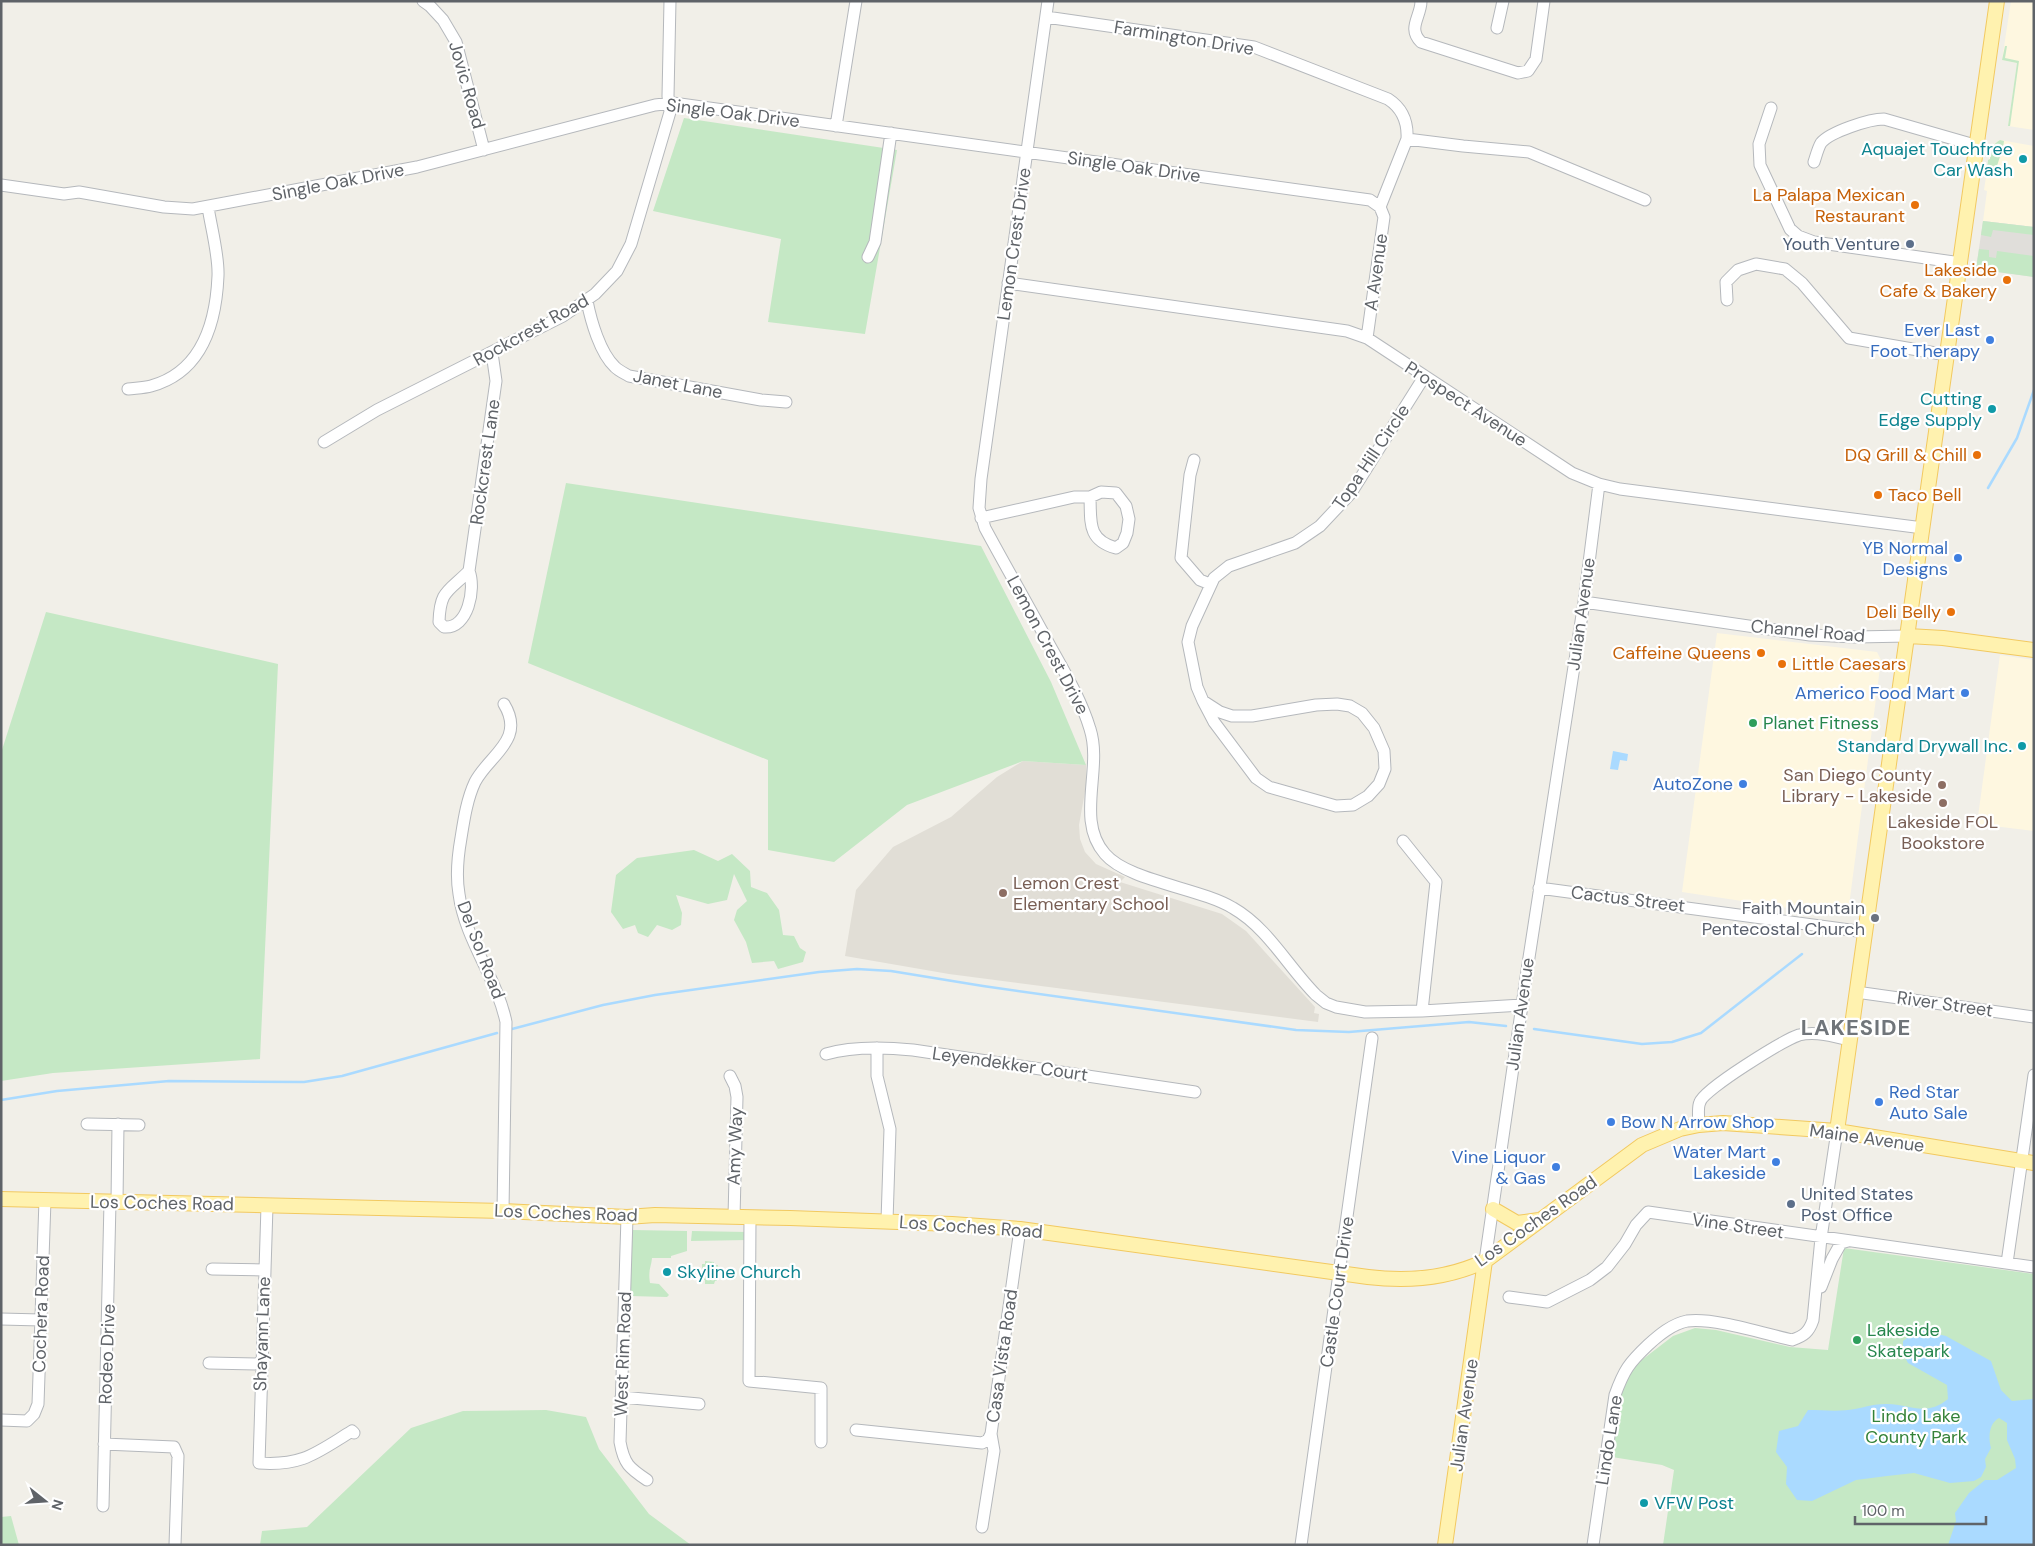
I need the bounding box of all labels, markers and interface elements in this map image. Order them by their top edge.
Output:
street label: Farmington Drive [1112,15,1256,61]
street label: Jovic Road [443,38,491,132]
street label: Single Oak Drive [665,93,801,133]
place label: Aquajet Touchfree Car Wash [1861,137,2013,182]
street label: Single Oak Drive [1066,146,1202,188]
marker: Aquajet Touchfree Car Wash [2017,153,2029,165]
street label: Single Oak Drive [270,157,406,207]
street label: Lemon Crest Drive [991,166,1037,322]
place label: La Palapa Mexican Restaurant [1753,183,1905,228]
marker: La Palapa Mexican Restaurant [1909,199,1921,211]
street label: A Avenue [1359,232,1393,312]
place label: Youth Venture [1783,232,1900,256]
marker: Youth Venture [1904,238,1916,250]
place label: Lakeside Cafe & Bakery [1880,258,1997,303]
marker: Lakeside Cafe & Bakery [2001,274,2013,286]
street label: Rockcrest Road [469,288,593,372]
place label: Ever Last Foot Therapy [1870,318,1980,363]
marker: Ever Last Foot Therapy [1984,334,1996,346]
street label: Prospect Avenue [1400,356,1532,452]
street label: Janet Lane [631,364,725,404]
place label: Cutting Edge Supply [1879,387,1982,432]
street label: Rockcrest Lane [464,398,506,526]
street label: Topa Hill Circle [1327,400,1415,514]
marker: Cutting Edge Supply [1986,403,1998,415]
place label: DQ Grill & Chill [1845,443,1967,467]
marker: DQ Grill & Chill [1971,449,1983,461]
place label: Taco Bell [1888,483,1961,507]
marker: Taco Bell [1872,489,1884,501]
place label: YB Normal Designs [1862,536,1948,581]
marker: YB Normal Designs [1952,552,1964,564]
street label: Julian Avenue [1561,556,1601,672]
street label: Lemon Crest Drive [1001,571,1095,719]
place label: Deli Belly [1866,600,1941,624]
marker: Deli Belly [1945,606,1957,618]
street label: Channel Road [1750,614,1866,648]
place label: Caffeine Queens [1612,641,1751,665]
marker: Caffeine Queens [1755,647,1767,659]
place label: Little Caesars [1792,652,1906,676]
marker: Little Caesars [1776,658,1788,670]
place label: Americo Food Mart [1795,681,1955,705]
marker: Americo Food Mart [1959,687,1971,699]
place label: Planet Fitness [1763,711,1879,735]
marker: Planet Fitness [1747,717,1759,729]
place label: Standard Drywall Inc. [1837,734,2012,758]
marker: Standard Drywall Inc. [2016,740,2028,752]
place label: San Diego County Library - Lakeside [1782,763,1932,808]
place label: AutoZone [1652,772,1733,796]
marker: AutoZone [1737,778,1749,790]
marker: San Diego County Library - Lakeside [1936,779,1948,791]
marker: Lakeside FOL Bookstore [1937,797,1949,809]
place label: Lakeside FOL Bookstore [1888,810,1998,855]
place label: Lemon Crest Elementary School [1013,871,1169,916]
street label: Cactus Street [1569,880,1687,918]
marker: Lemon Crest Elementary School [997,887,1009,899]
place label: Faith Mountain Pentecostal Church [1702,896,1865,941]
street label: Del Sol Road [451,898,511,1002]
marker: Faith Mountain Pentecostal Church [1869,912,1881,924]
street label: Julian Avenue [1500,956,1540,1072]
street label: River Street [1895,985,1995,1023]
district label: LAKESIDE [1801,1013,1911,1042]
street label: Leyendekker Court [931,1041,1089,1087]
place label: Red Star Auto Sale [1889,1080,1968,1125]
marker: Red Star Auto Sale [1873,1096,1885,1108]
street label: Amy Way [722,1106,748,1186]
place label: Bow N Arrow Shop [1621,1110,1774,1134]
marker: Bow N Arrow Shop [1605,1116,1617,1128]
street label: Maine Avenue [1808,1118,1926,1158]
place label: Water Mart Lakeside [1673,1140,1766,1185]
place label: Vine Liquor & Gas [1452,1145,1546,1190]
marker: Water Mart Lakeside [1770,1156,1782,1168]
marker: Vine Liquor & Gas [1550,1161,1562,1173]
street label: Los Coches Road [1470,1170,1602,1272]
place label: United States Post Office [1801,1182,1914,1227]
street label: Los Coches Road [90,1190,234,1216]
street label: Los Coches Road [494,1198,638,1228]
marker: United States Post Office [1785,1198,1797,1210]
street label: Vine Street [1690,1208,1786,1244]
street label: Los Coches Road [898,1210,1044,1244]
street label: Castle Court Drive [1315,1215,1359,1369]
street label: Cochera Road [27,1255,55,1373]
place label: Skyline Church [677,1260,801,1284]
marker: Skyline Church [661,1266,673,1278]
street label: Shayann Lane [248,1276,276,1392]
street label: Casa Vista Road [981,1288,1023,1424]
street label: West Rim Road [609,1291,637,1417]
street label: Rodeo Drive [93,1303,121,1405]
place label: Lakeside Skatepark [1867,1318,1950,1363]
marker: Lakeside Skatepark [1851,1334,1863,1346]
street label: Julian Avenue [1444,1357,1484,1473]
street label: Lindo Lane [1590,1393,1628,1487]
park label: Lindo Lake County Park [1865,1404,1967,1449]
north arrow [20,1476,70,1526]
place label: VFW Post [1654,1491,1734,1515]
scale bar [1855,1494,1986,1526]
text: N [47,1497,68,1512]
marker: VFW Post [1638,1497,1650,1509]
text: 100 m [1862,1501,1905,1521]

